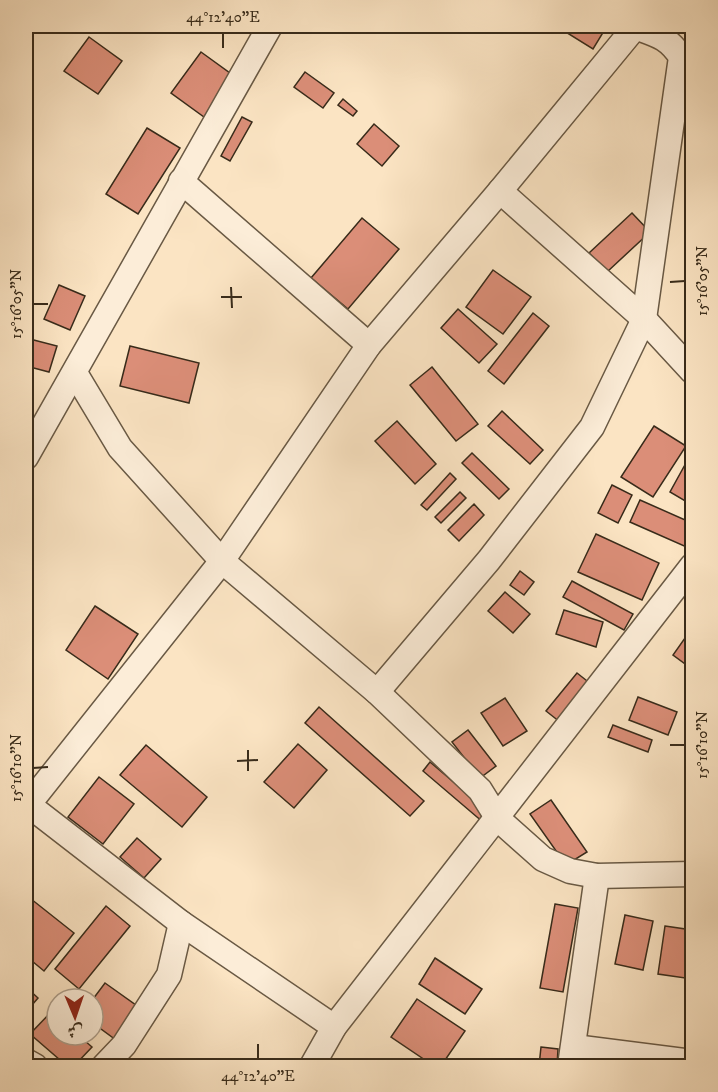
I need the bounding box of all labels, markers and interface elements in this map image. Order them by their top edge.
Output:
text: 44°12'40"E [186,8,260,27]
text: 15°16'05"N [693,246,712,316]
text: 15°16'05"N [7,269,26,339]
text: 15°16'10"N [693,711,712,779]
text: 15°16'10"N [7,734,26,802]
north arrow [45,987,105,1047]
text: ش [67,1021,84,1041]
text: 44°12'40"E [221,1067,295,1086]

